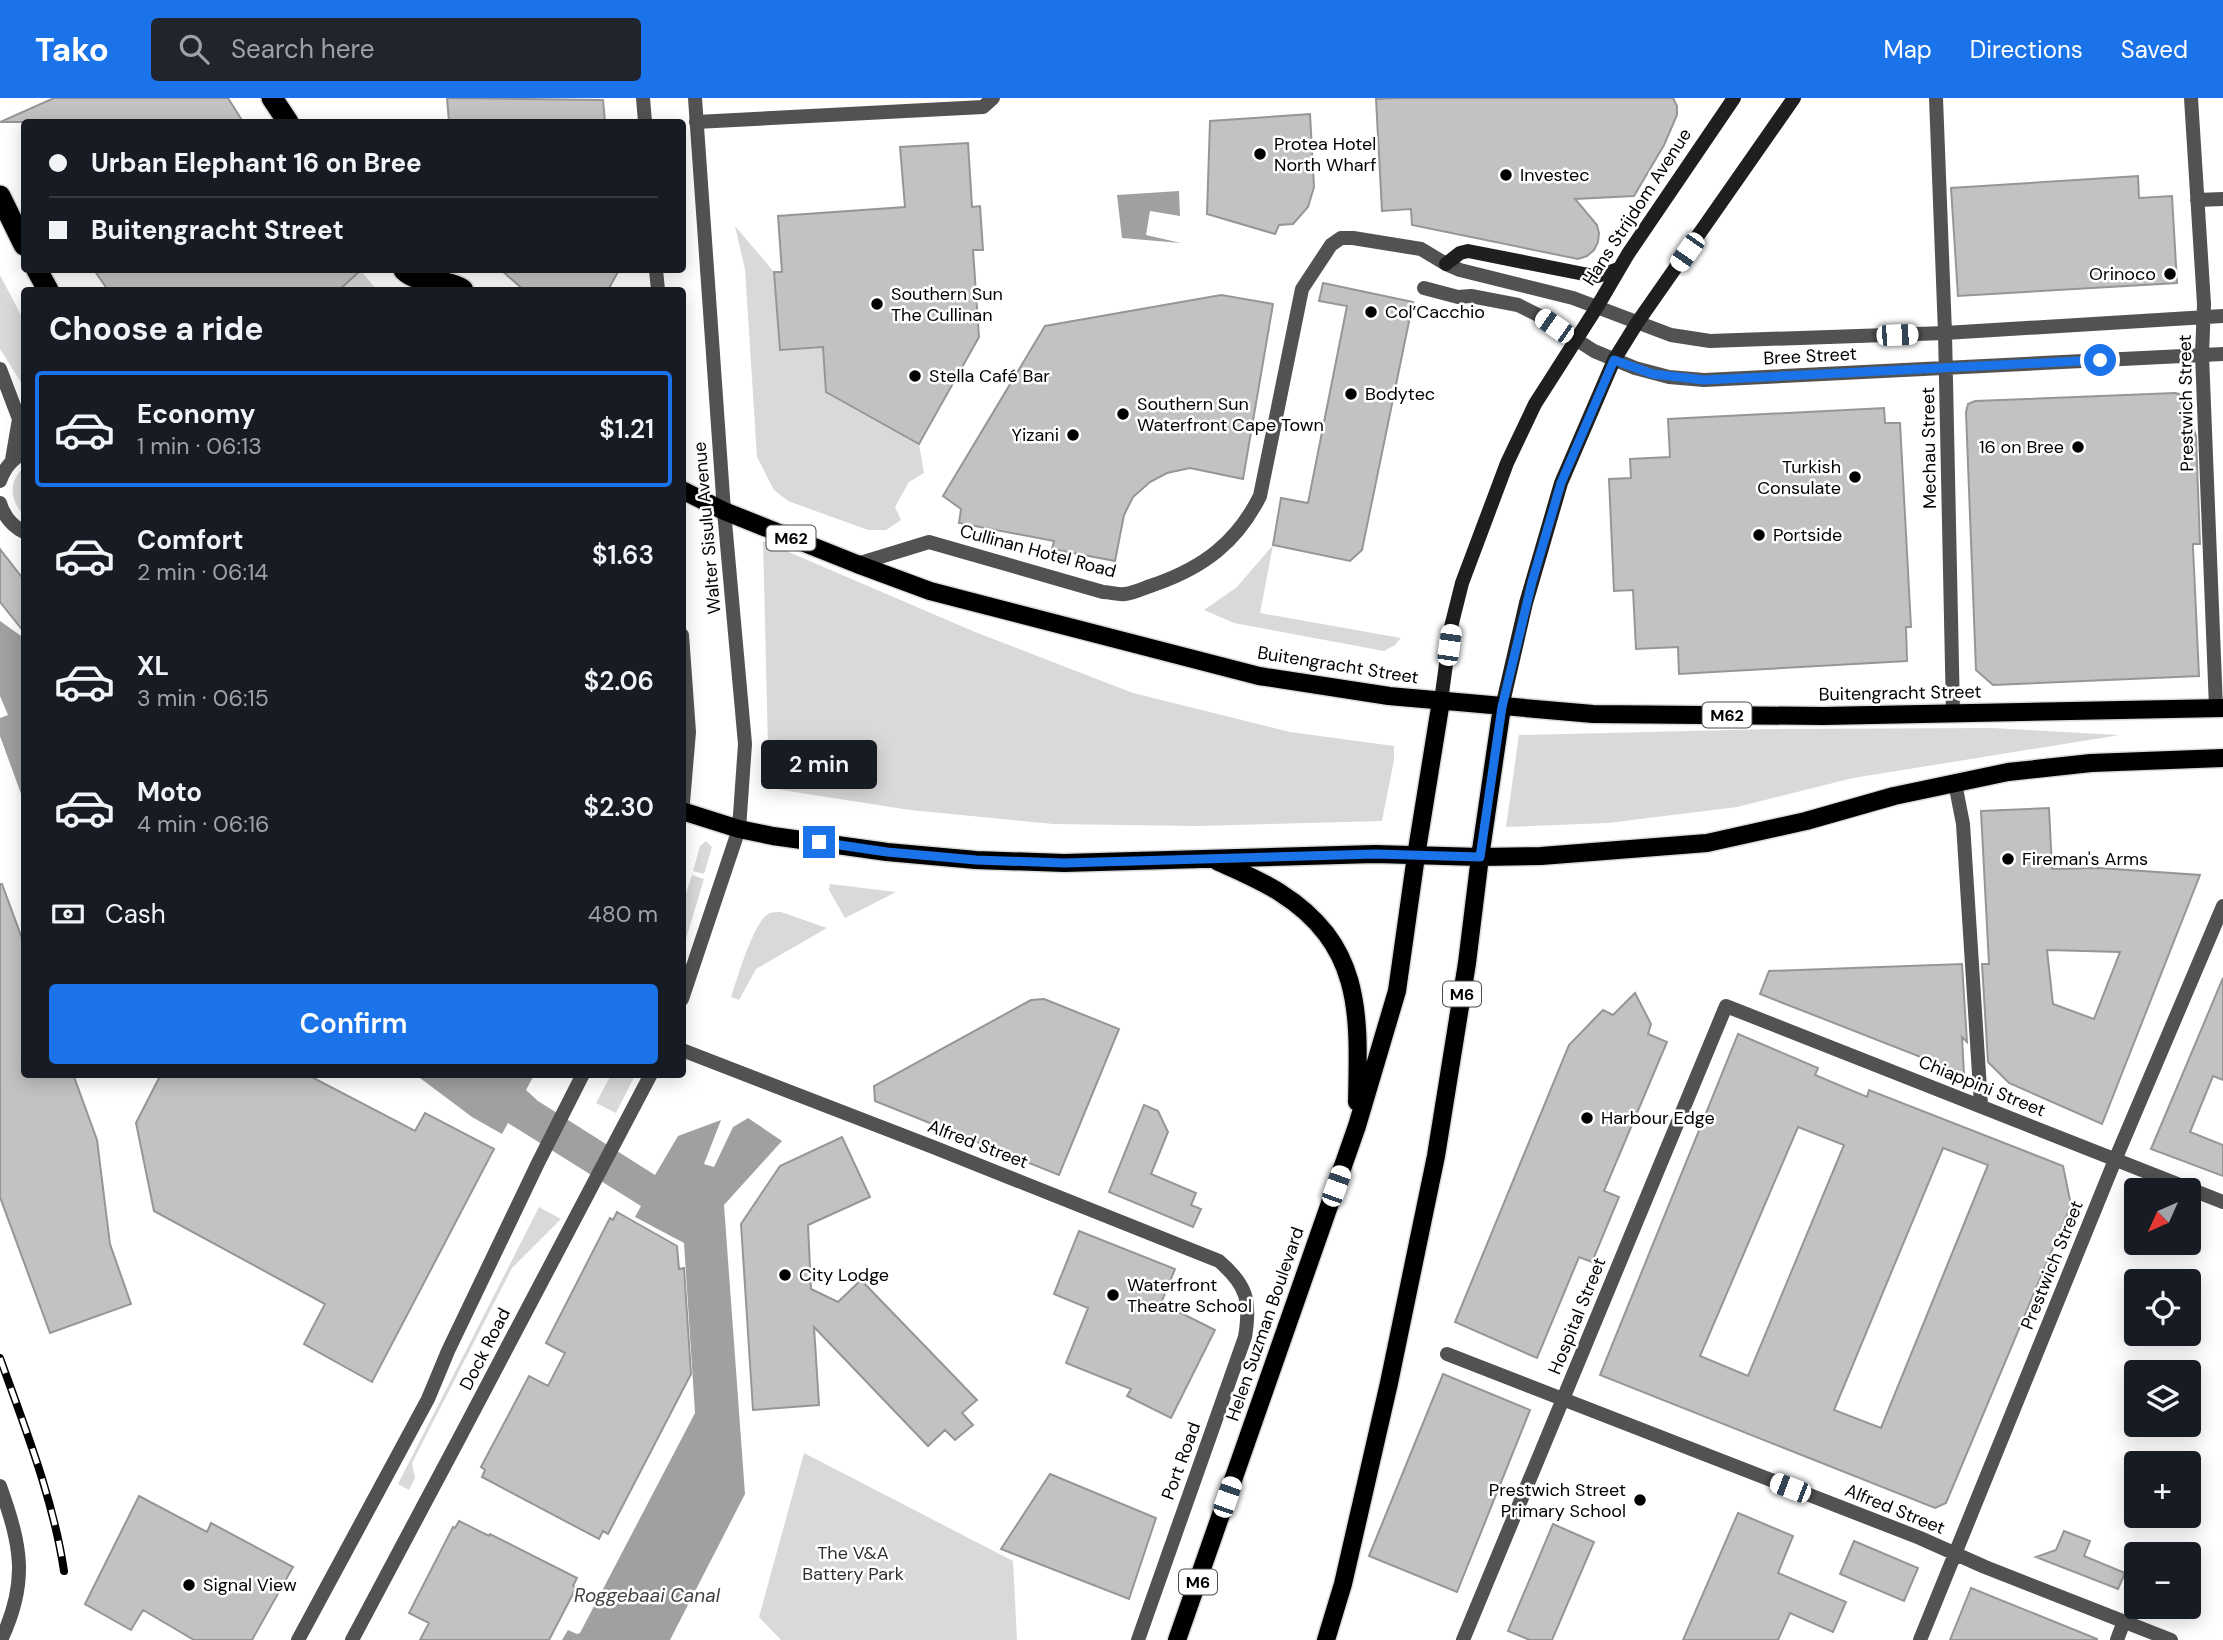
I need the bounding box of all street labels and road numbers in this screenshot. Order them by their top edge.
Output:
street label: Hans Strijdom Avenue [1577,124,1697,290]
street label: Prestwich Street [2173,334,2199,472]
street label: Bree Street [1763,342,1857,370]
street label: Mechau Street [1916,387,1942,509]
street label: Walter Sisulu Avenue [687,441,727,615]
street label: Cullinan Hotel Road [957,519,1119,583]
road number: M62 [766,526,816,550]
street label: Buitengracht Street [1256,640,1420,690]
street label: Buitengracht Street [1818,680,1982,706]
road number: M62 [1702,702,1752,728]
road number: M6 [1443,982,1481,1006]
street label: Chiappini Street [1915,1050,2049,1122]
street label: Alfred Street [924,1114,1032,1174]
street label: Prestwich Street [2015,1197,2089,1333]
street label: Helen Suzman Boulevard [1220,1224,1310,1424]
street label: Hospital Street [1543,1254,1611,1378]
street label: Dock Road [454,1304,516,1394]
street label: Port Road [1156,1419,1206,1503]
street label: Alfred Street [1841,1478,1949,1540]
road number: M6 [1179,1570,1217,1594]

